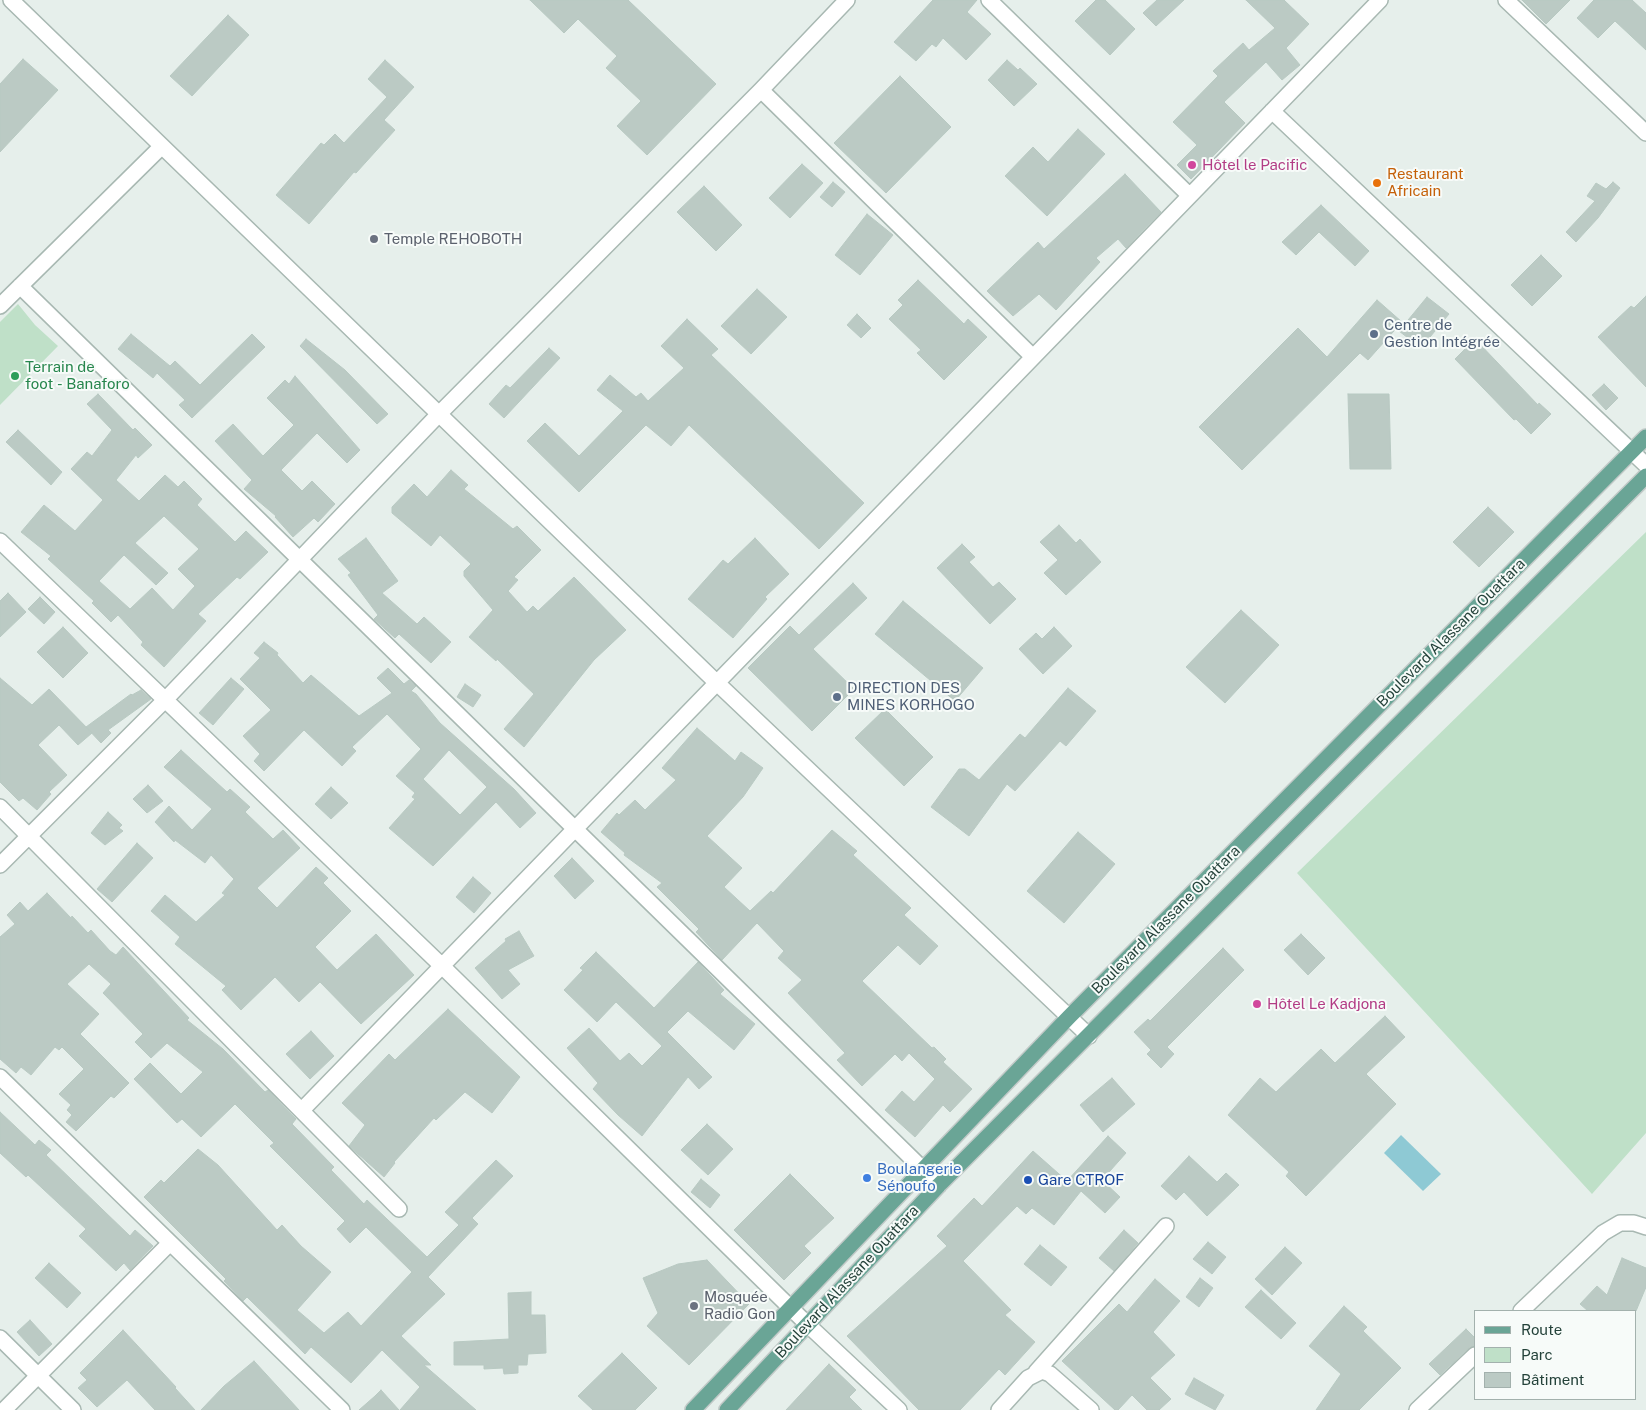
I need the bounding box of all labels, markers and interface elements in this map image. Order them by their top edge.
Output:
place label: Hôtel le Pacific [1202,156,1307,174]
marker: Hôtel le Pacific [1186,159,1198,171]
place label: Restaurant Africain [1387,165,1464,200]
marker: Restaurant Africain [1371,177,1383,189]
place label: Temple REHOBOTH [384,230,522,248]
marker: Temple REHOBOTH [368,233,380,245]
place label: Centre de Gestion Intégrée [1384,316,1500,351]
marker: Centre de Gestion Intégrée [1368,328,1380,340]
place label: Terrain de foot - Banaforo [25,358,130,393]
marker: Terrain de foot - Banaforo [9,370,21,382]
street label: Boulevard Alassane Ouattara [1373,555,1529,711]
place label: DIRECTION DES MINES KORHOGO [847,679,975,714]
marker: DIRECTION DES MINES KORHOGO [831,691,843,703]
street label: Boulevard Alassane Ouattara [1088,842,1244,998]
place label: Hôtel Le Kadjona [1267,995,1386,1013]
marker: Hôtel Le Kadjona [1251,998,1263,1010]
place label: Boulangerie Sénoufo [877,1160,961,1195]
place label: Gare CTROF [1038,1171,1124,1189]
marker: Boulangerie Sénoufo [861,1172,873,1184]
marker: Gare CTROF [1022,1174,1034,1186]
street label: Boulevard Alassane Ouattara [771,1202,923,1362]
place label: Mosquée Radio Gon [704,1288,775,1323]
marker: Mosquée Radio Gon [688,1300,700,1312]
legend [1474,1310,1636,1400]
text: Route [1521,1321,1562,1338]
text: Parc [1521,1346,1553,1363]
text: Bâtiment [1521,1371,1584,1388]

